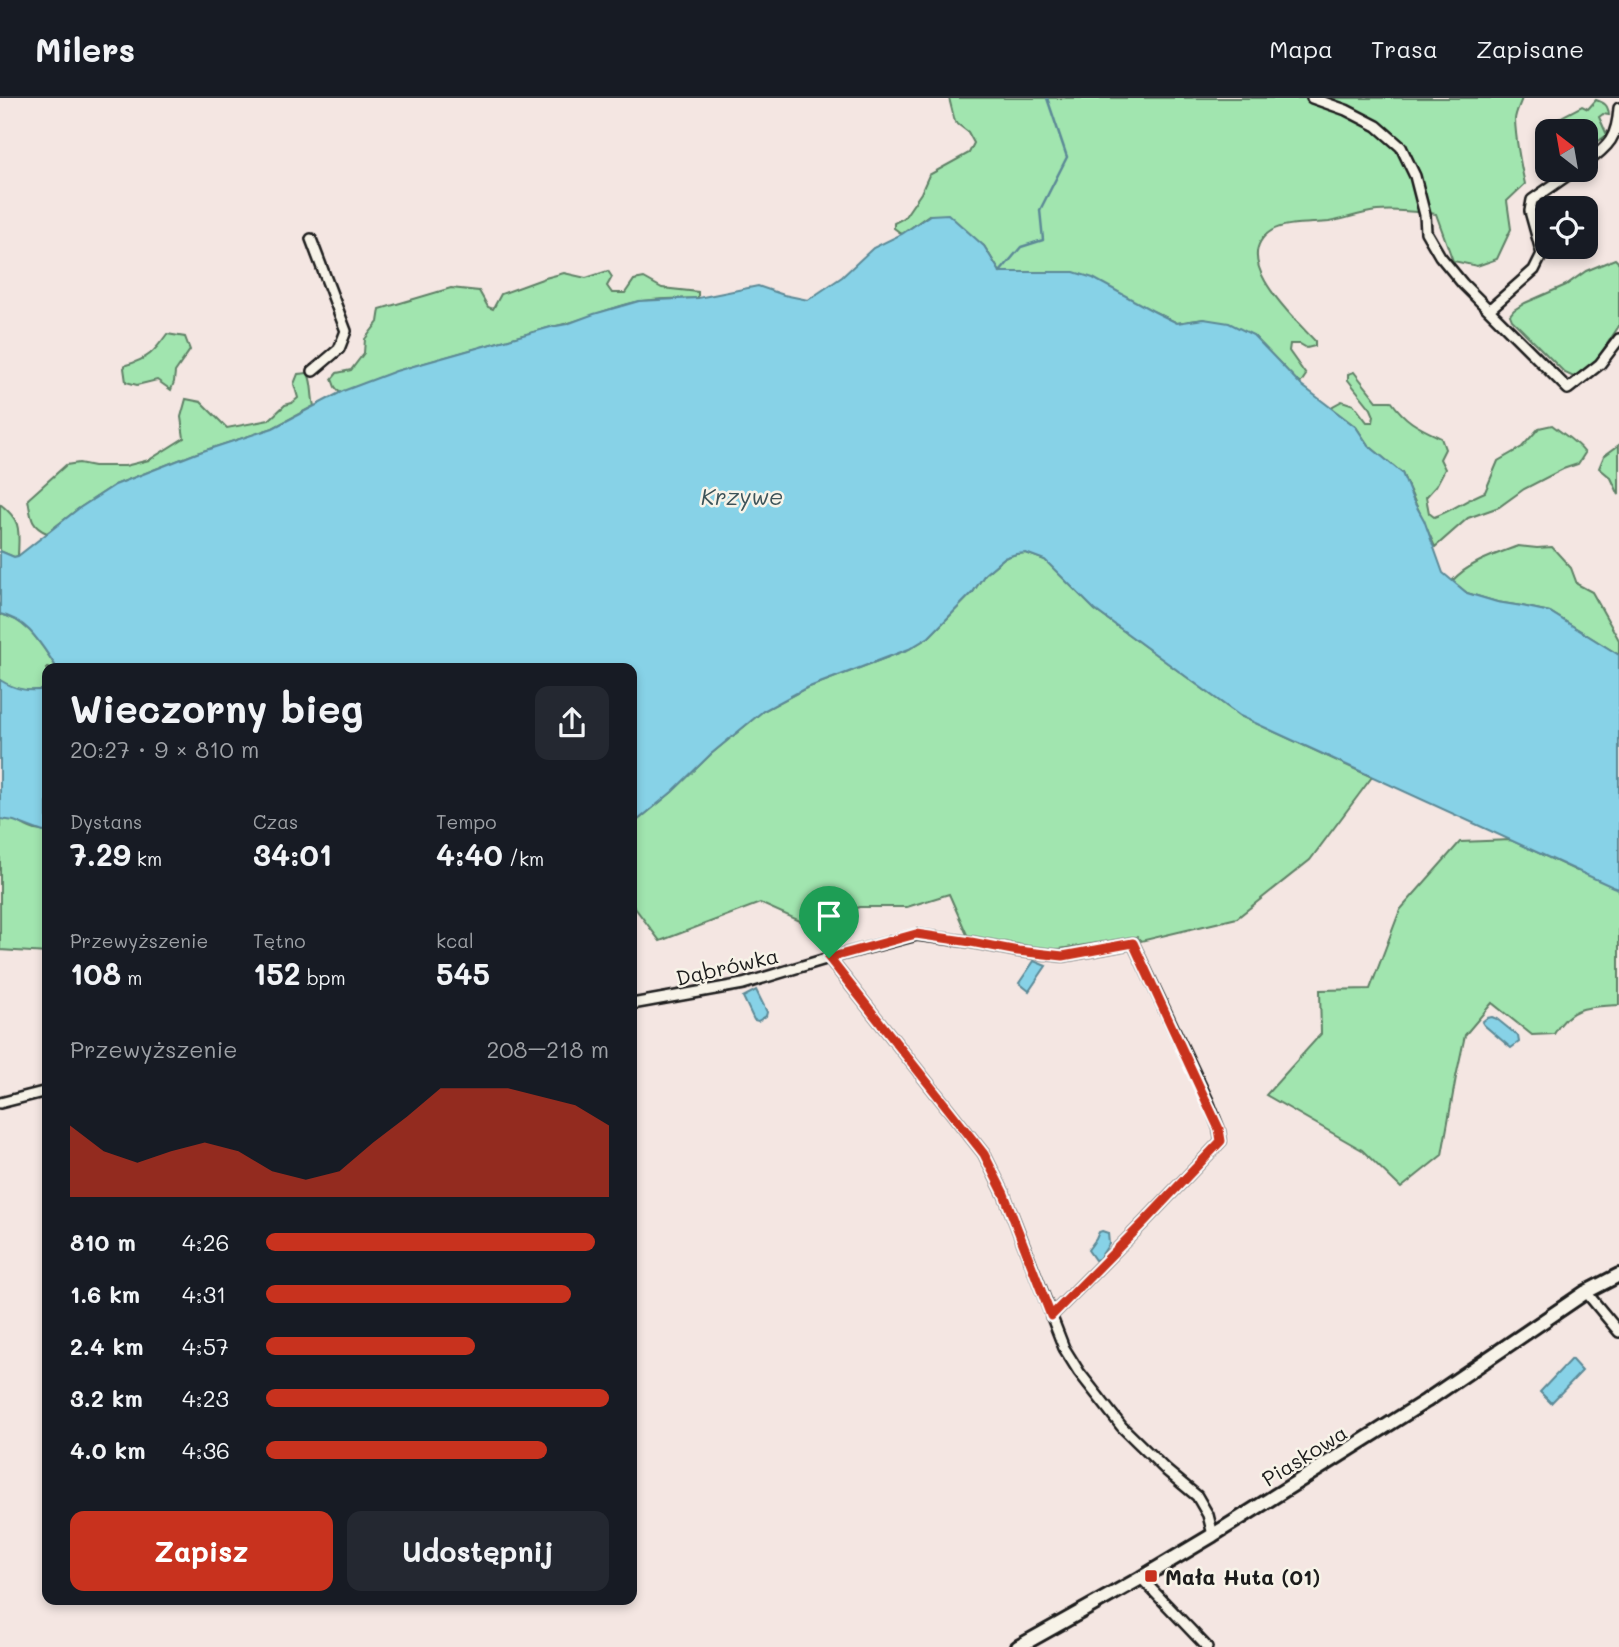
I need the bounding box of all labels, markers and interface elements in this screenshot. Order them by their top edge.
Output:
text: Milers [35,27,135,70]
text: Mapa [1269,33,1333,64]
text: Trasa [1371,33,1438,64]
text: Zapisane [1476,33,1584,64]
north arrow [1535,119,1598,182]
map controls [1535,119,1598,259]
button: locate [1535,196,1598,259]
water label: Krzywe [701,481,783,511]
text: Wieczorny bieg [70,683,363,733]
button: share [535,686,609,760]
text: 20:27 · 9 × 810 m [70,734,259,764]
text: Dystans [70,809,142,834]
text: Czas [253,809,298,834]
text: Tempo [436,809,496,834]
text: 7.29 [70,834,131,874]
text: 34:01 [253,834,332,874]
text: 4:40 [436,834,503,874]
text: km [131,846,162,871]
text: /km [503,846,544,871]
pin [799,886,859,958]
icon: arrive [810,897,848,935]
text: Przewyższenie [70,928,208,953]
text: Tętno [253,928,306,953]
text: kcal [436,928,474,953]
street label: Dąbrówka [673,941,781,991]
text: 108 [70,953,121,993]
text: 152 [253,953,301,993]
text: 545 [436,953,490,993]
text: m [121,965,142,990]
text: bpm [301,965,346,990]
text: Przewyższenie [70,1034,238,1064]
text: 208–218 m [487,1034,609,1064]
text: 810 m [70,1227,136,1257]
text: 4:26 [182,1227,229,1257]
text: 1.6 km [70,1279,140,1309]
text: 4:31 [182,1279,226,1309]
text: 2.4 km [70,1331,143,1361]
text: 4:57 [182,1331,229,1361]
text: 3.2 km [70,1383,143,1413]
text: 4:23 [182,1383,229,1413]
street label: Piaskowa [1256,1418,1352,1492]
text: 4.0 km [70,1435,145,1465]
text: 4:36 [182,1435,230,1465]
button: Zapisz [70,1511,333,1591]
button: Udostępnij [347,1511,609,1591]
place label: Mała Huta (01) [1165,1563,1320,1590]
marker: Mała Huta (01) [1143,1568,1159,1584]

